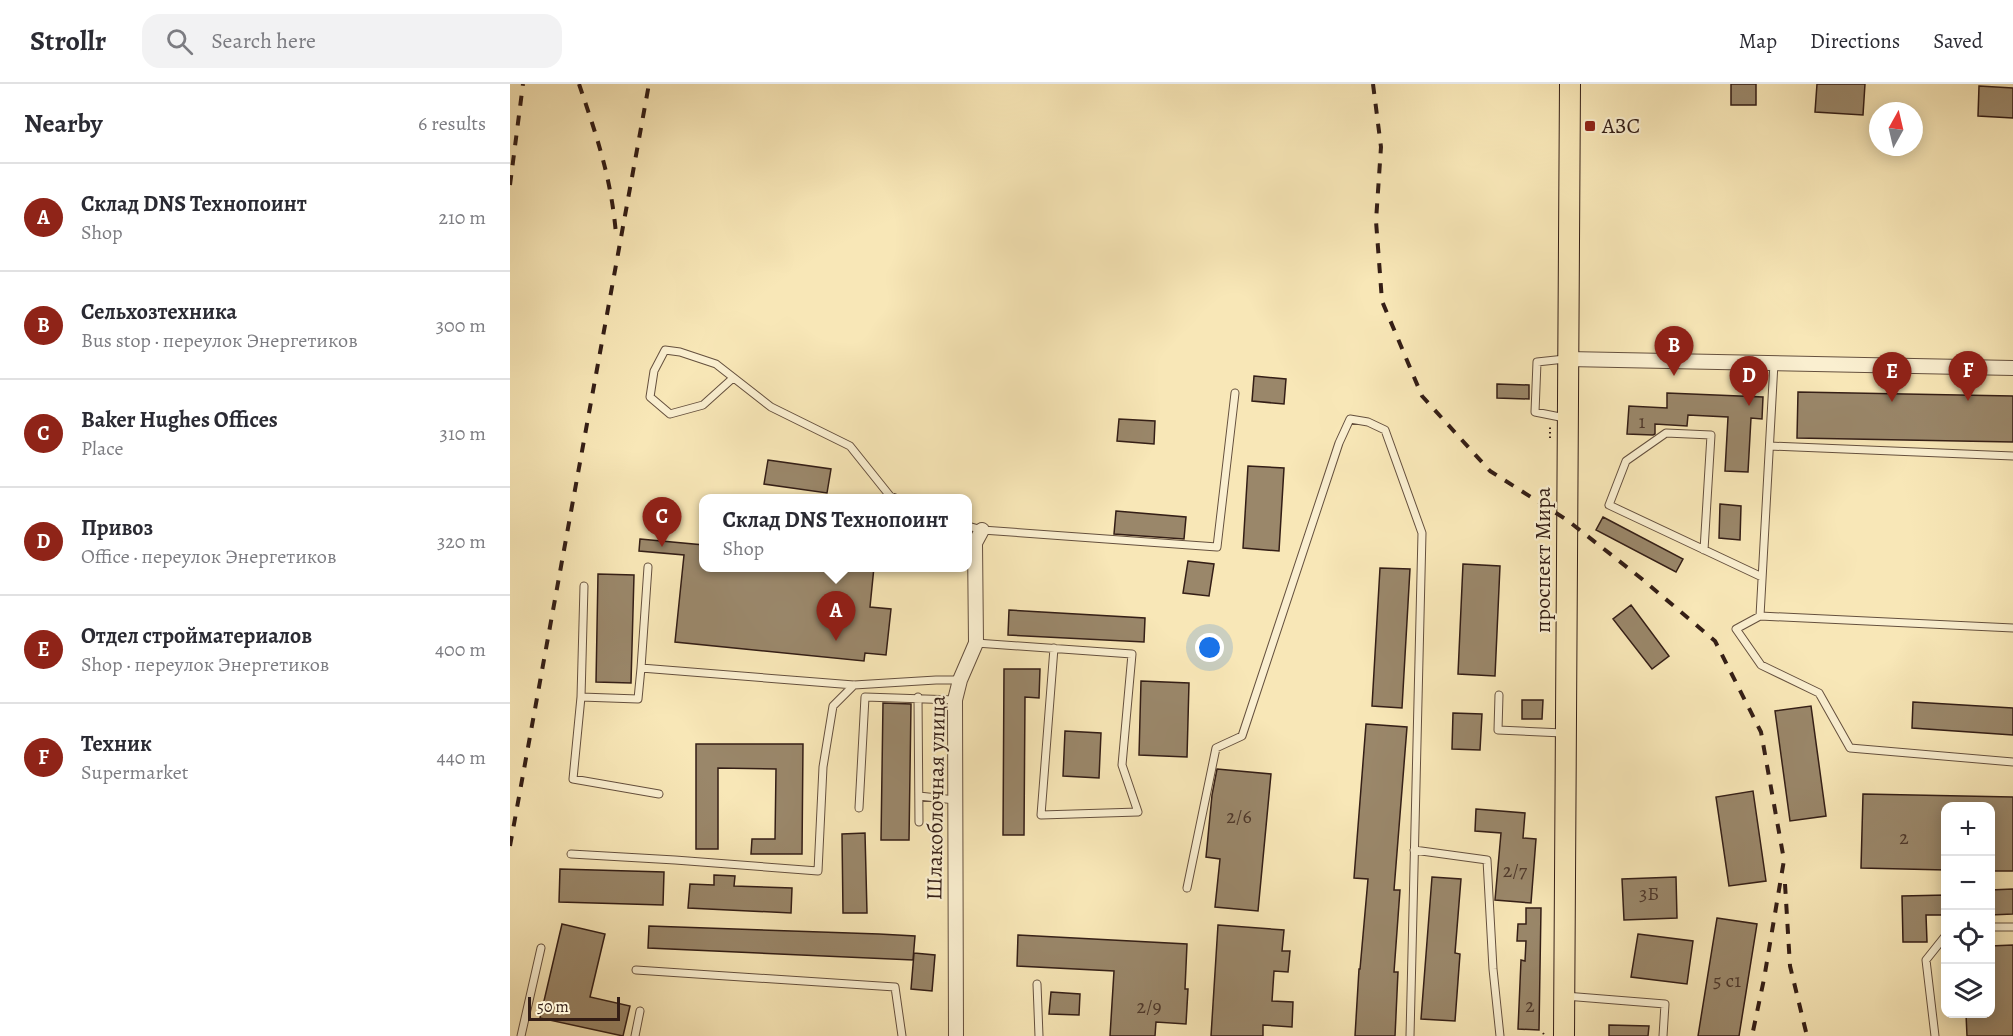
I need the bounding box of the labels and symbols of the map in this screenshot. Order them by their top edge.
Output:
north arrow [1869,102,1923,156]
place label: АЗС [1601,111,1640,141]
marker: АЗС [1583,119,1597,133]
pin: B [1654,326,1694,376]
pin: E [1872,352,1912,402]
pin: F [1948,352,1988,401]
pin: D [1730,356,1768,406]
house number: 1 [1639,408,1646,435]
street label: проспект Мира [1528,486,1558,633]
pin: C [642,498,682,547]
pin: A [816,592,856,641]
your location [1195,633,1224,662]
street label: Шлакоблочная улица [919,694,953,901]
house number: 2/6 [1226,803,1252,830]
house number: 2 [1899,824,1909,851]
house number: 2/7 [1503,857,1528,884]
house number: 3Б [1639,880,1659,907]
house number: 5 с1 [1713,967,1741,994]
house number: 2 [1525,992,1535,1019]
house number: 2/9 [1136,993,1162,1020]
scale bar [528,994,620,1022]

